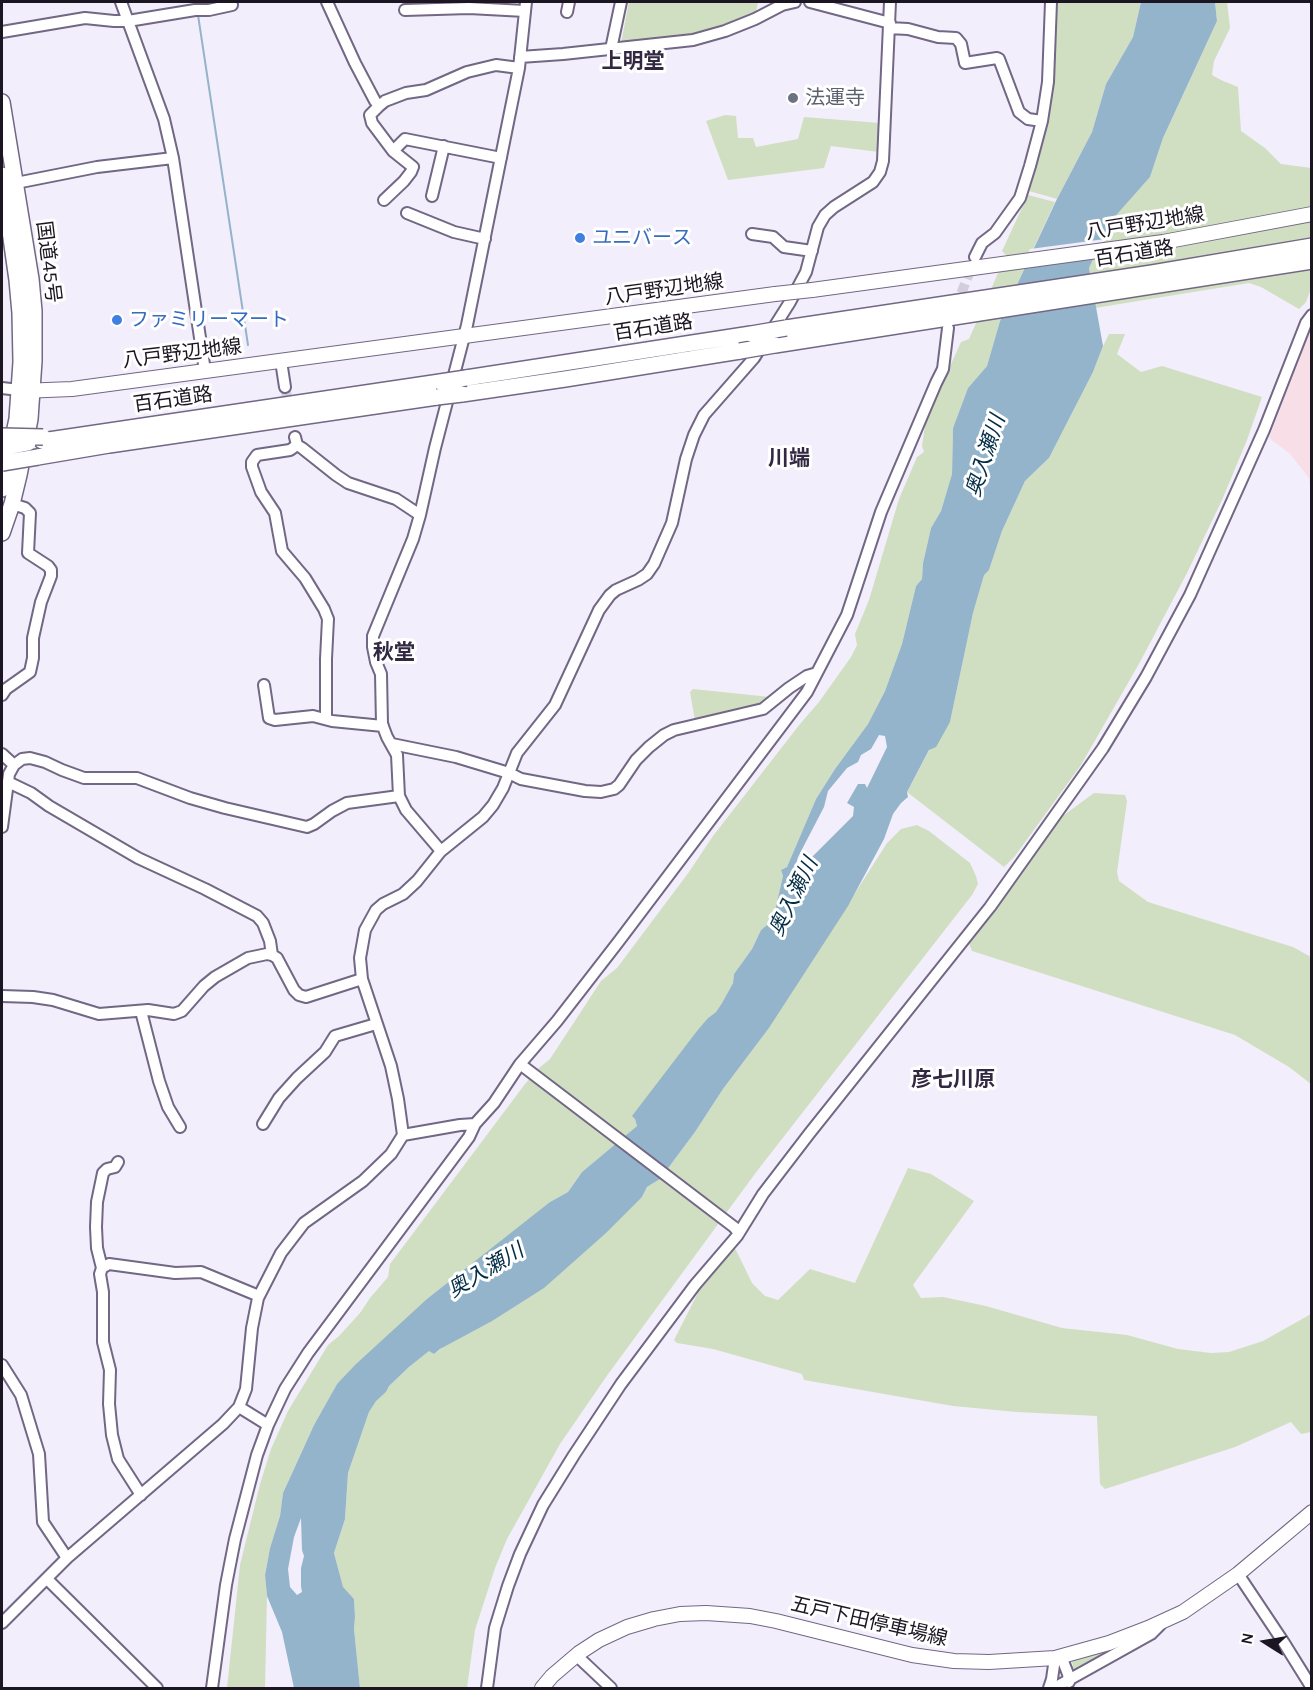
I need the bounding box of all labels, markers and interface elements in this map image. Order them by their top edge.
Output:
district label: 上明堂 [602,49,664,75]
place label: 法運寺 [805,86,865,110]
marker: 法運寺 [786,91,800,105]
street label: 八戸野辺地線 [1084,203,1206,245]
street label: 国道45号 [31,220,65,304]
place label: ユニバース [592,226,692,250]
marker: ユニバース [573,231,587,245]
street label: 百石道路 [1093,236,1175,272]
street label: 八戸野辺地線 [603,270,725,310]
place label: ファミリーマート [129,308,289,332]
street label: 百石道路 [612,310,694,346]
marker: ファミリーマート [110,313,124,327]
street label: 八戸野辺地線 [121,335,243,373]
street label: 百石道路 [132,383,214,417]
water label: 奥入瀬川 [961,412,1011,500]
district label: 川端 [768,446,810,472]
district label: 秋堂 [373,640,415,666]
water label: 奥入瀬川 [764,854,824,940]
district label: 彦七川原 [911,1067,995,1093]
water label: 奥入瀬川 [444,1239,528,1303]
street label: 五戸下田停車場線 [788,1592,950,1652]
north arrow [1235,1612,1295,1672]
text: N [1236,1631,1257,1646]

